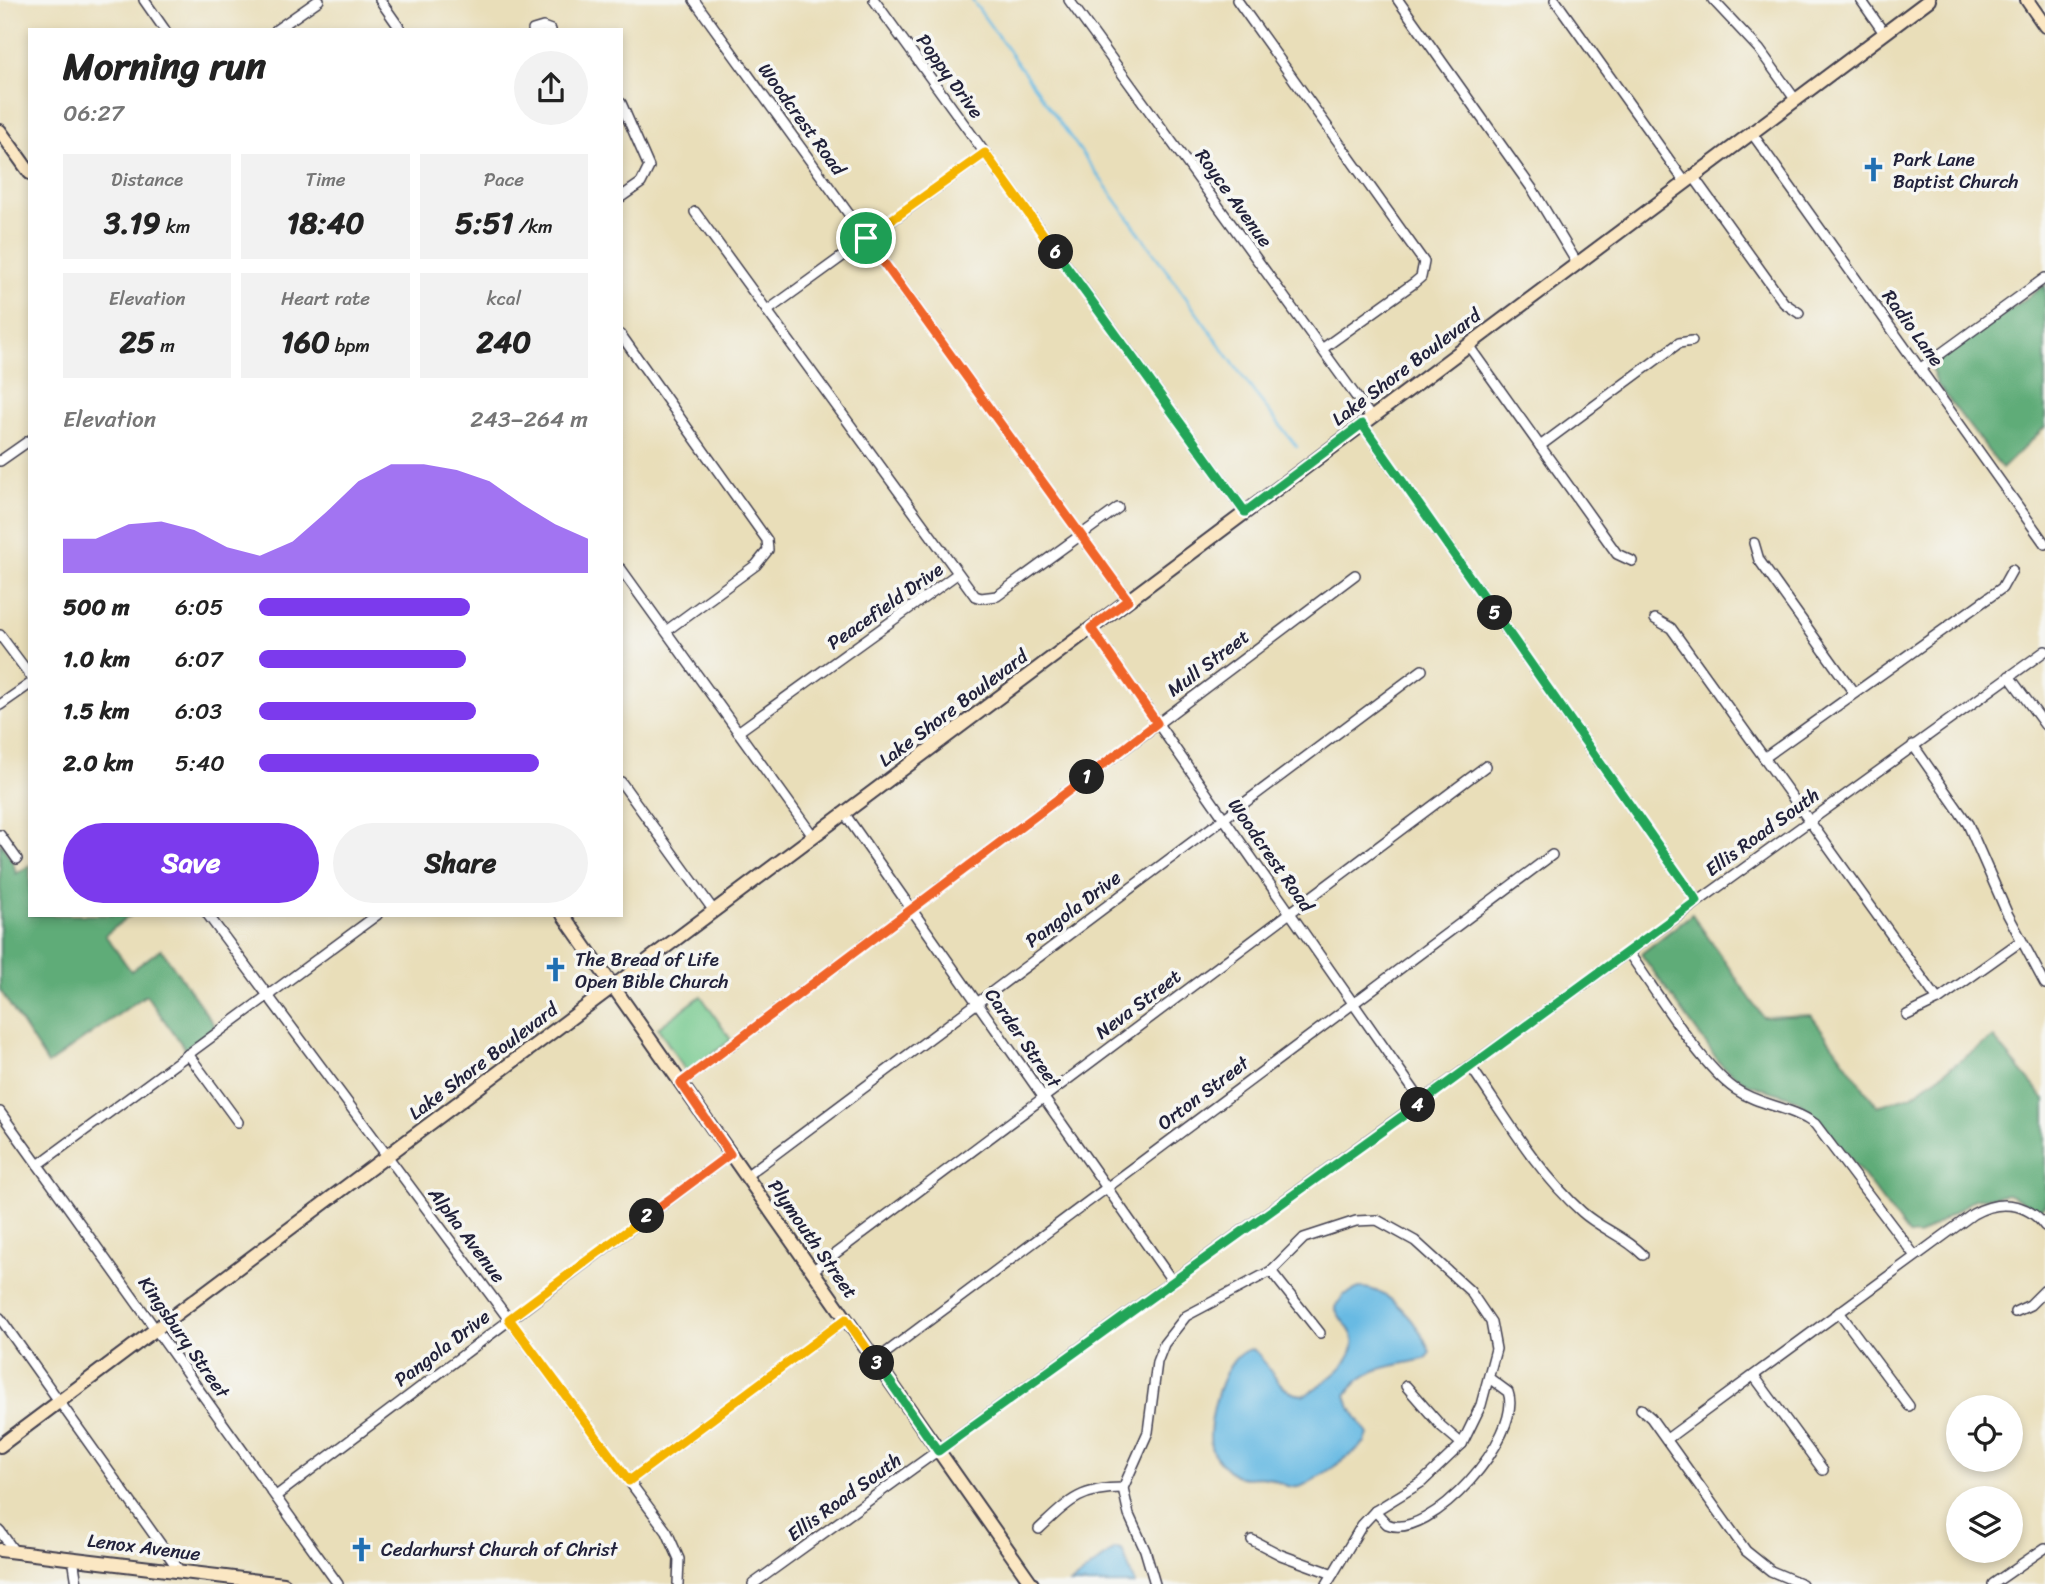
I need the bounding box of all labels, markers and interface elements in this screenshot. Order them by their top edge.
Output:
street label: Poppy Drive [908,26,993,126]
text: Morning run [63,33,266,100]
button: share [514,51,588,125]
street label: Woodcrest Road [750,55,856,184]
text: 06:27 [63,93,124,134]
street label: Royce Avenue [1187,141,1282,255]
place label: Park Lane Baptist Church [1893,143,2018,198]
church icon: Park Lane Baptist Church [1859,156,1887,184]
text: Distance [111,163,183,196]
text: Time [305,163,346,196]
text: Pace [484,163,524,196]
text: 3.19 [104,196,161,250]
text: 18:40 [287,196,364,250]
text: 5:51 [455,196,514,250]
pin [836,208,896,268]
text: km [161,210,190,243]
text: /km [514,210,553,243]
icon: arrive [847,219,885,257]
pin: 6 [1038,234,1074,270]
text: 6 [1050,235,1061,268]
text: Elevation [109,282,186,315]
text: Heart rate [281,282,370,315]
text: kcal [487,282,521,315]
street label: Radio Lane [1873,282,1953,374]
street label: Lake Shore Boulevard [1324,298,1489,434]
text: 25 [120,315,155,369]
text: 160 [281,315,330,369]
text: 240 [476,315,531,369]
text: m [155,329,175,362]
text: bpm [330,329,370,362]
text: Elevation [63,399,156,440]
text: 243–264 m [470,399,588,440]
street label: Peacefield Drive [820,553,950,659]
text: 500 m [63,587,130,628]
text: 6:05 [175,587,224,628]
pin: 5 [1478,596,1512,630]
text: 5 [1489,596,1500,629]
street label: Mull Street [1159,621,1257,705]
text: 1.0 km [63,639,130,680]
text: 6:07 [175,639,223,680]
street label: Lake Shore Boulevard [871,639,1036,775]
text: 1.5 km [63,691,130,732]
text: 6:03 [175,691,222,732]
text: 2.0 km [63,743,134,784]
text: 5:40 [175,743,225,784]
pin: 1 [1070,760,1104,794]
text: 1 [1082,760,1091,793]
street label: Ellis Road South [1698,779,1826,885]
street label: Woodcrest Road [1219,791,1324,921]
button: Save [63,823,319,903]
button: Share [333,823,588,903]
street label: Pangola Drive [1018,862,1128,956]
place label: The Bread of Life Open Bible Church [575,943,728,998]
church icon: The Bread of Life Open Bible Church [541,956,569,984]
street label: Neva Street [1088,960,1188,1048]
street label: Carder Street [976,981,1071,1096]
street label: Lake Shore Boulevard [401,992,566,1128]
street label: Orton Street [1150,1047,1257,1139]
pin: 4 [1400,1088,1436,1122]
text: 4 [1412,1088,1423,1121]
street label: Plymouth Street [759,1172,867,1306]
street label: Alpha Avenue [419,1179,514,1290]
pin: 2 [630,1198,664,1234]
text: 2 [641,1199,652,1232]
street label: Kingsbury Street [130,1269,239,1406]
street label: Pangola Drive [387,1301,497,1395]
pin: 3 [860,1346,894,1380]
text: 3 [871,1346,882,1379]
map controls [1946,1395,2023,1563]
button: locate [1946,1395,2023,1472]
street label: Ellis Road South [780,1444,908,1550]
button: layers [1946,1486,2023,1563]
street label: Lenox Avenue [86,1524,203,1570]
place label: Cedarhurst Church of Christ [381,1533,619,1566]
church icon: Cedarhurst Church of Christ [347,1535,375,1563]

